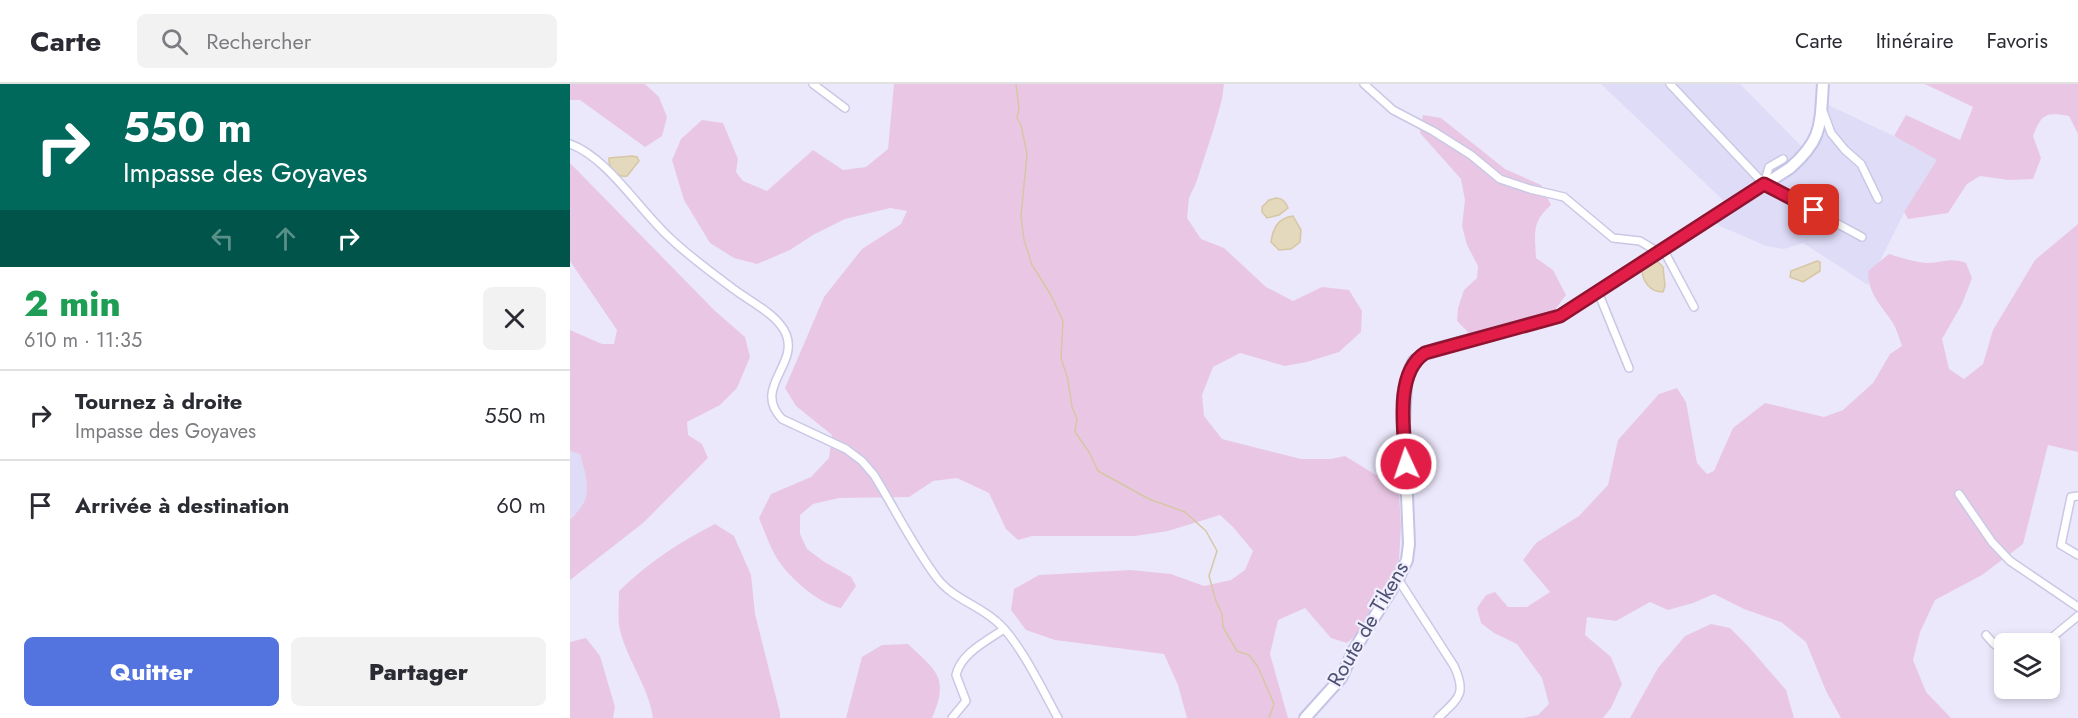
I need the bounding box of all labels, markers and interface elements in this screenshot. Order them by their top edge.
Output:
search box [137,14,557,68]
text: Carte [30,21,101,62]
icon: search [158,25,191,58]
text: Rechercher [206,25,311,57]
text: Carte [1795,26,1843,56]
text: Itinéraire [1876,26,1954,56]
text: Favoris [1987,26,2048,56]
text: 550 m [123,97,252,158]
icon: right [24,108,102,186]
text: Impasse des Goyaves [123,153,367,192]
pin [1788,184,1839,235]
icon: arrive [1797,193,1830,226]
icon: left [206,222,239,255]
icon: ahead [269,222,302,255]
icon: right [332,222,365,255]
text: 2 min [24,277,121,329]
button: close [483,287,546,350]
text: 610 m · 11:35 [24,326,142,355]
text: Tournez à droite [75,385,242,417]
icon: right [24,399,57,432]
text: 550 m [484,399,546,431]
text: Impasse des Goyaves [75,417,256,446]
position arrow [1374,432,1438,496]
icon: arrive [24,489,57,522]
text: Arrivée à destination [75,489,289,521]
text: 60 m [496,489,546,521]
street label: Route de Tikens [1320,556,1416,692]
map controls [1994,633,2060,699]
button: layers [1994,633,2060,699]
button: Quitter [24,637,279,706]
button: Partager [291,637,546,706]

